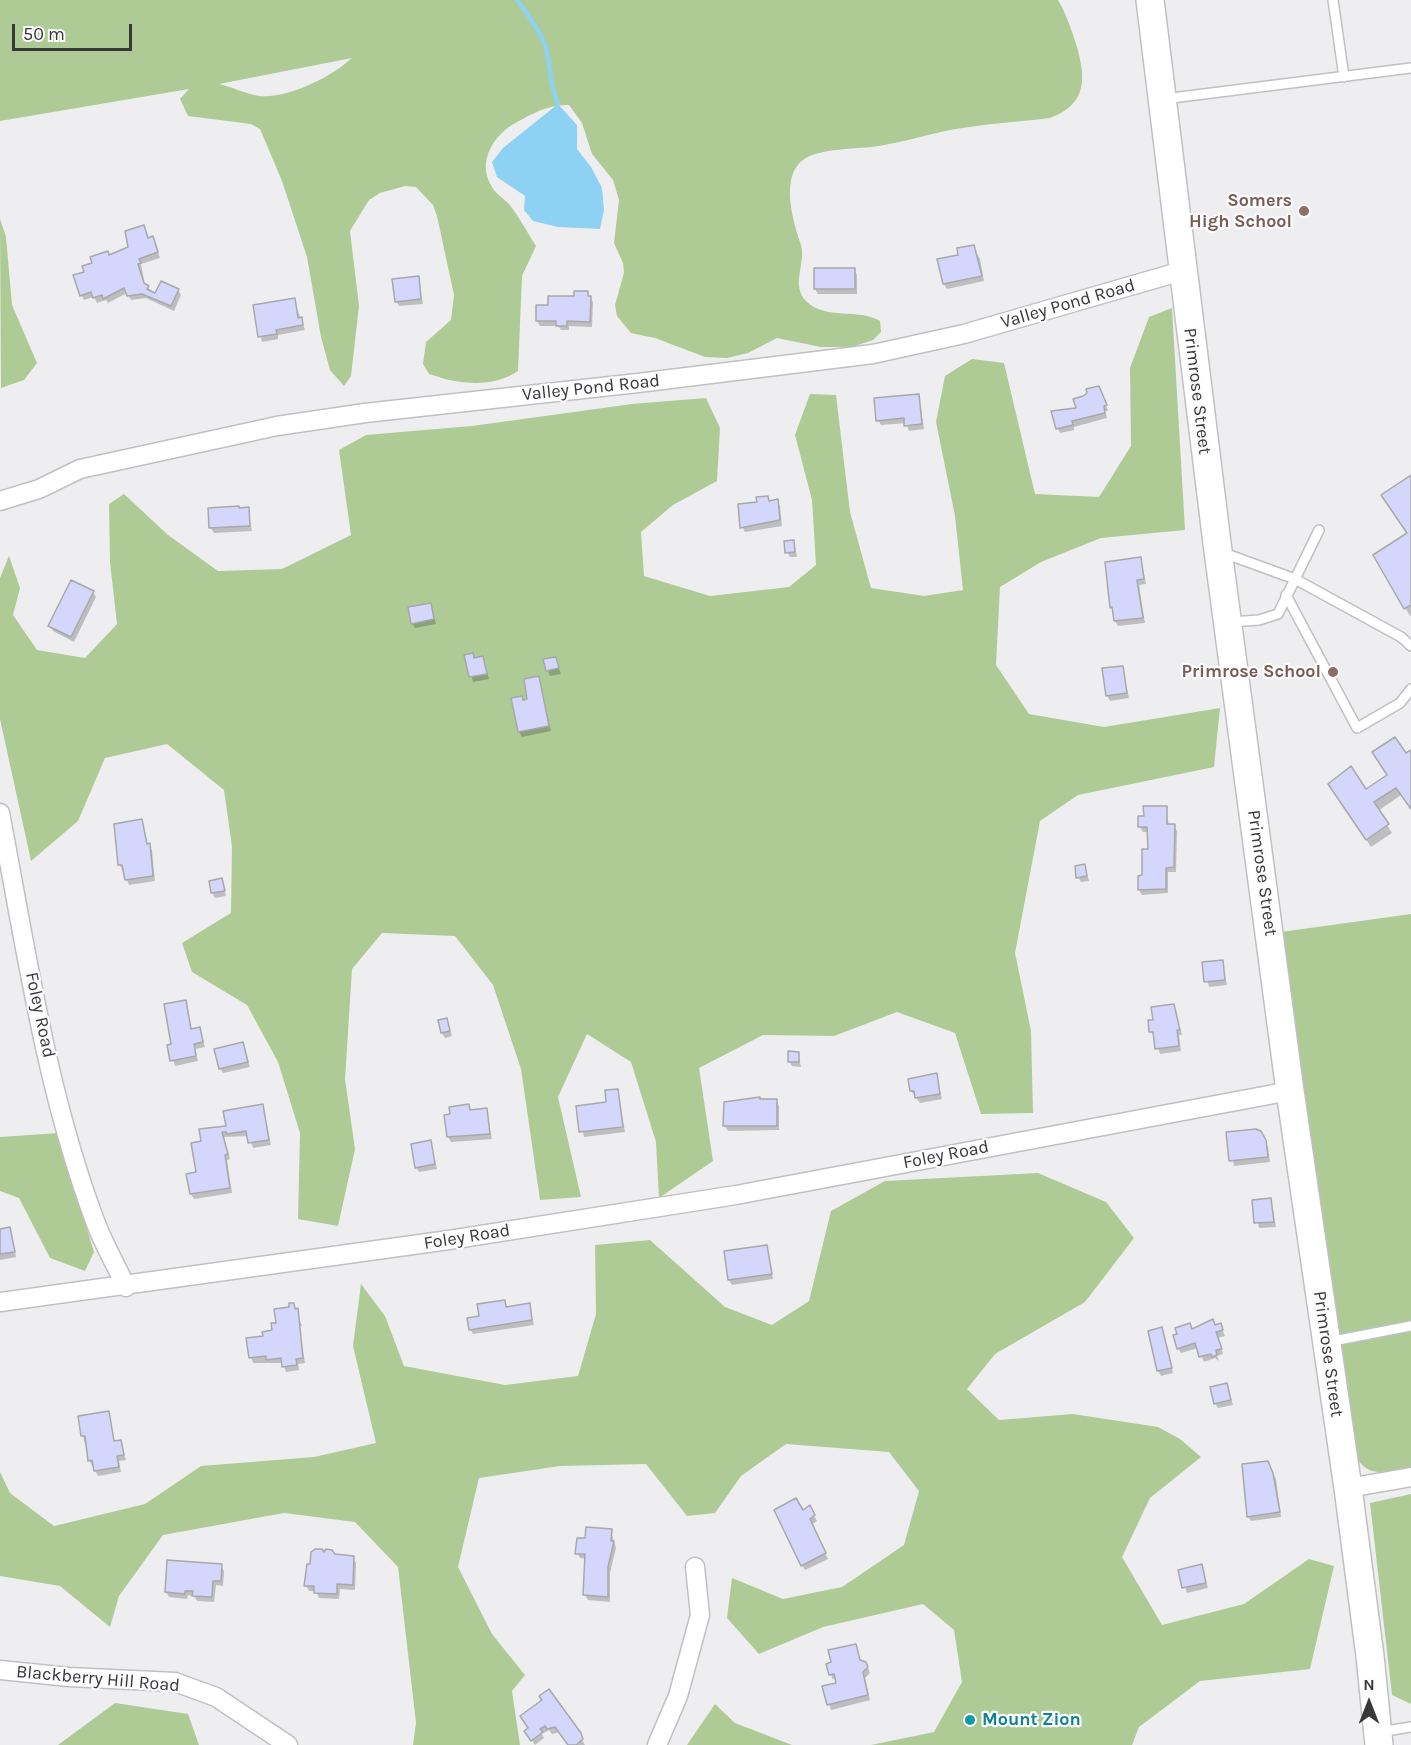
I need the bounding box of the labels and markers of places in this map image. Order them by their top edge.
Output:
place label: Somers High School [1189,190,1292,232]
marker: Somers High School [1297,204,1311,218]
place label: Primrose School [1182,661,1321,683]
marker: Primrose School [1326,665,1340,679]
place label: Mount Zion [982,1709,1081,1731]
marker: Mount Zion [963,1713,977,1727]

